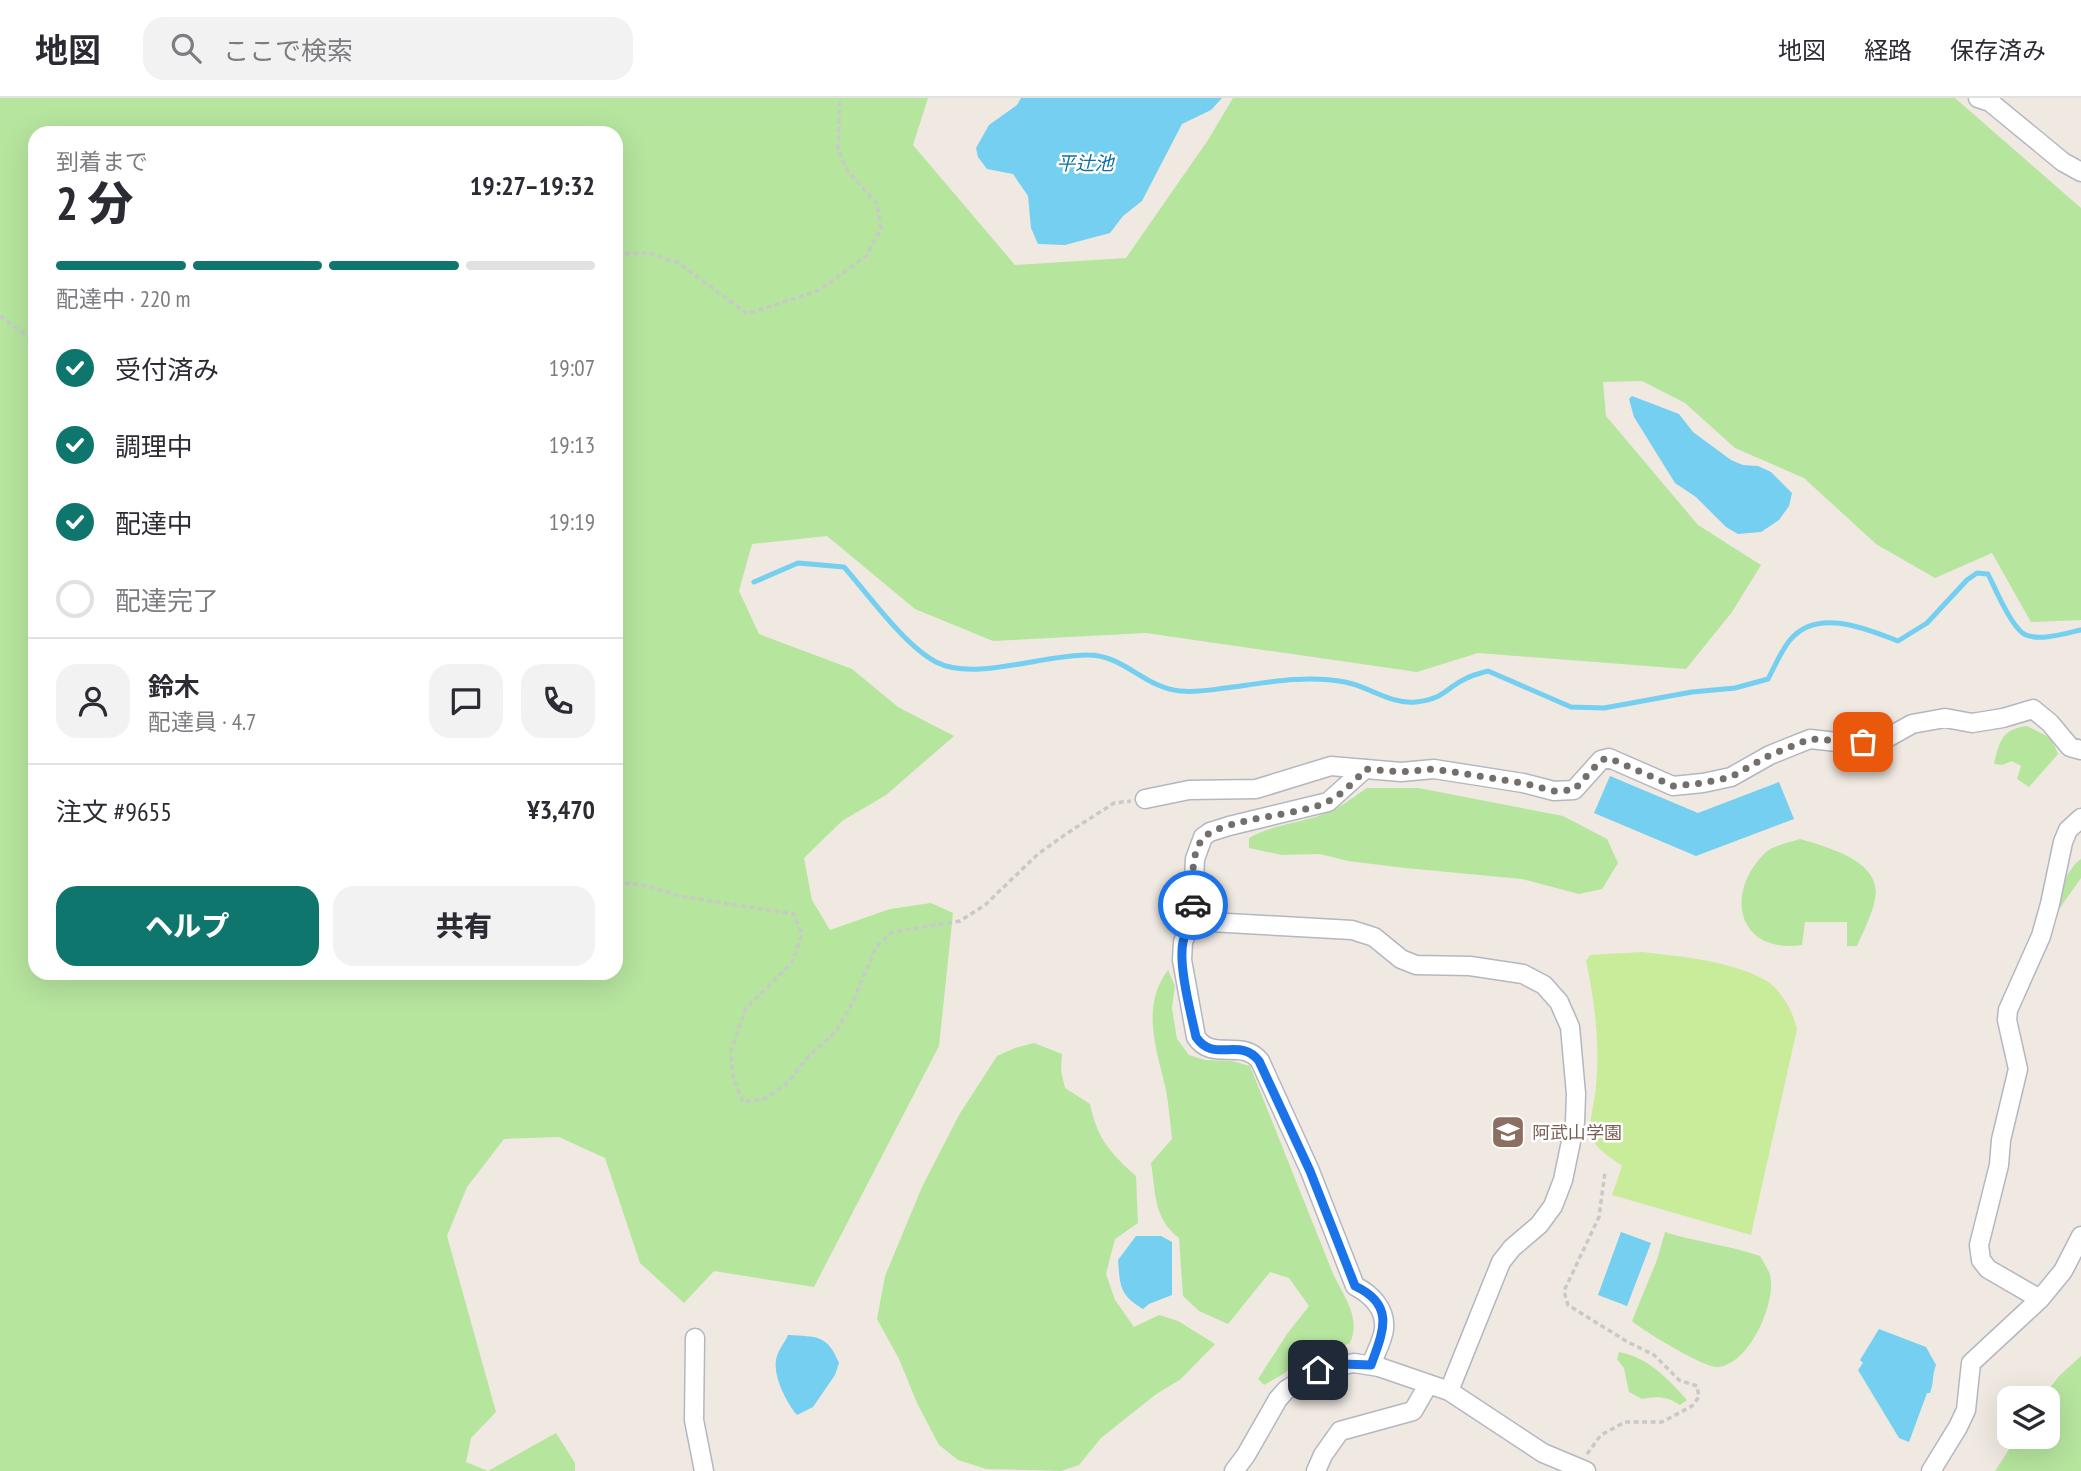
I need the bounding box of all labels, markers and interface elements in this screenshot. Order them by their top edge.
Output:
search box [143,17,633,80]
text: 地図 [35,28,101,71]
icon: search [167,29,205,67]
text: ここで検索 [223,34,353,67]
text: 地図 [1778,35,1826,66]
text: 経路 [1864,35,1912,66]
text: 保存済み [1950,35,2046,66]
text: 到着まで [56,147,148,176]
water label: 平辻池 [1056,151,1115,175]
text: 19:27–19:32 [470,169,595,202]
text: 2 分 [56,173,133,233]
text: 配達中 · 220 m [56,284,191,313]
icon: check [56,349,94,387]
text: 受付済み [115,353,219,386]
text: 19:07 [549,353,595,382]
icon: check [56,426,94,464]
text: 調理中 [115,430,193,463]
text: 19:13 [549,430,595,459]
icon: check [56,503,94,541]
text: 配達中 [115,507,193,540]
text: 19:19 [549,507,595,536]
text: 配達完了 [115,584,219,617]
button: person [56,664,130,738]
button: chat [429,664,503,738]
button: phone [521,664,595,738]
text: 鈴木 [148,670,200,703]
text: 配達員 · 4.7 [148,707,256,736]
pin [1833,712,1893,772]
icon: bag [1844,723,1882,761]
text: ¥3,470 [527,793,595,826]
text: 注文 #9655 [56,795,172,828]
courier [1158,870,1228,940]
button: ヘルプ [56,886,319,966]
button: 共有 [333,886,595,966]
icon: car [1174,886,1212,924]
school or university icon: 阿武山学園 [1489,1113,1527,1151]
place label: 阿武山学園 [1532,1121,1622,1144]
pin [1288,1340,1348,1400]
icon: home [1299,1351,1337,1389]
map controls [1997,1386,2060,1449]
button: layers [1997,1386,2060,1449]

